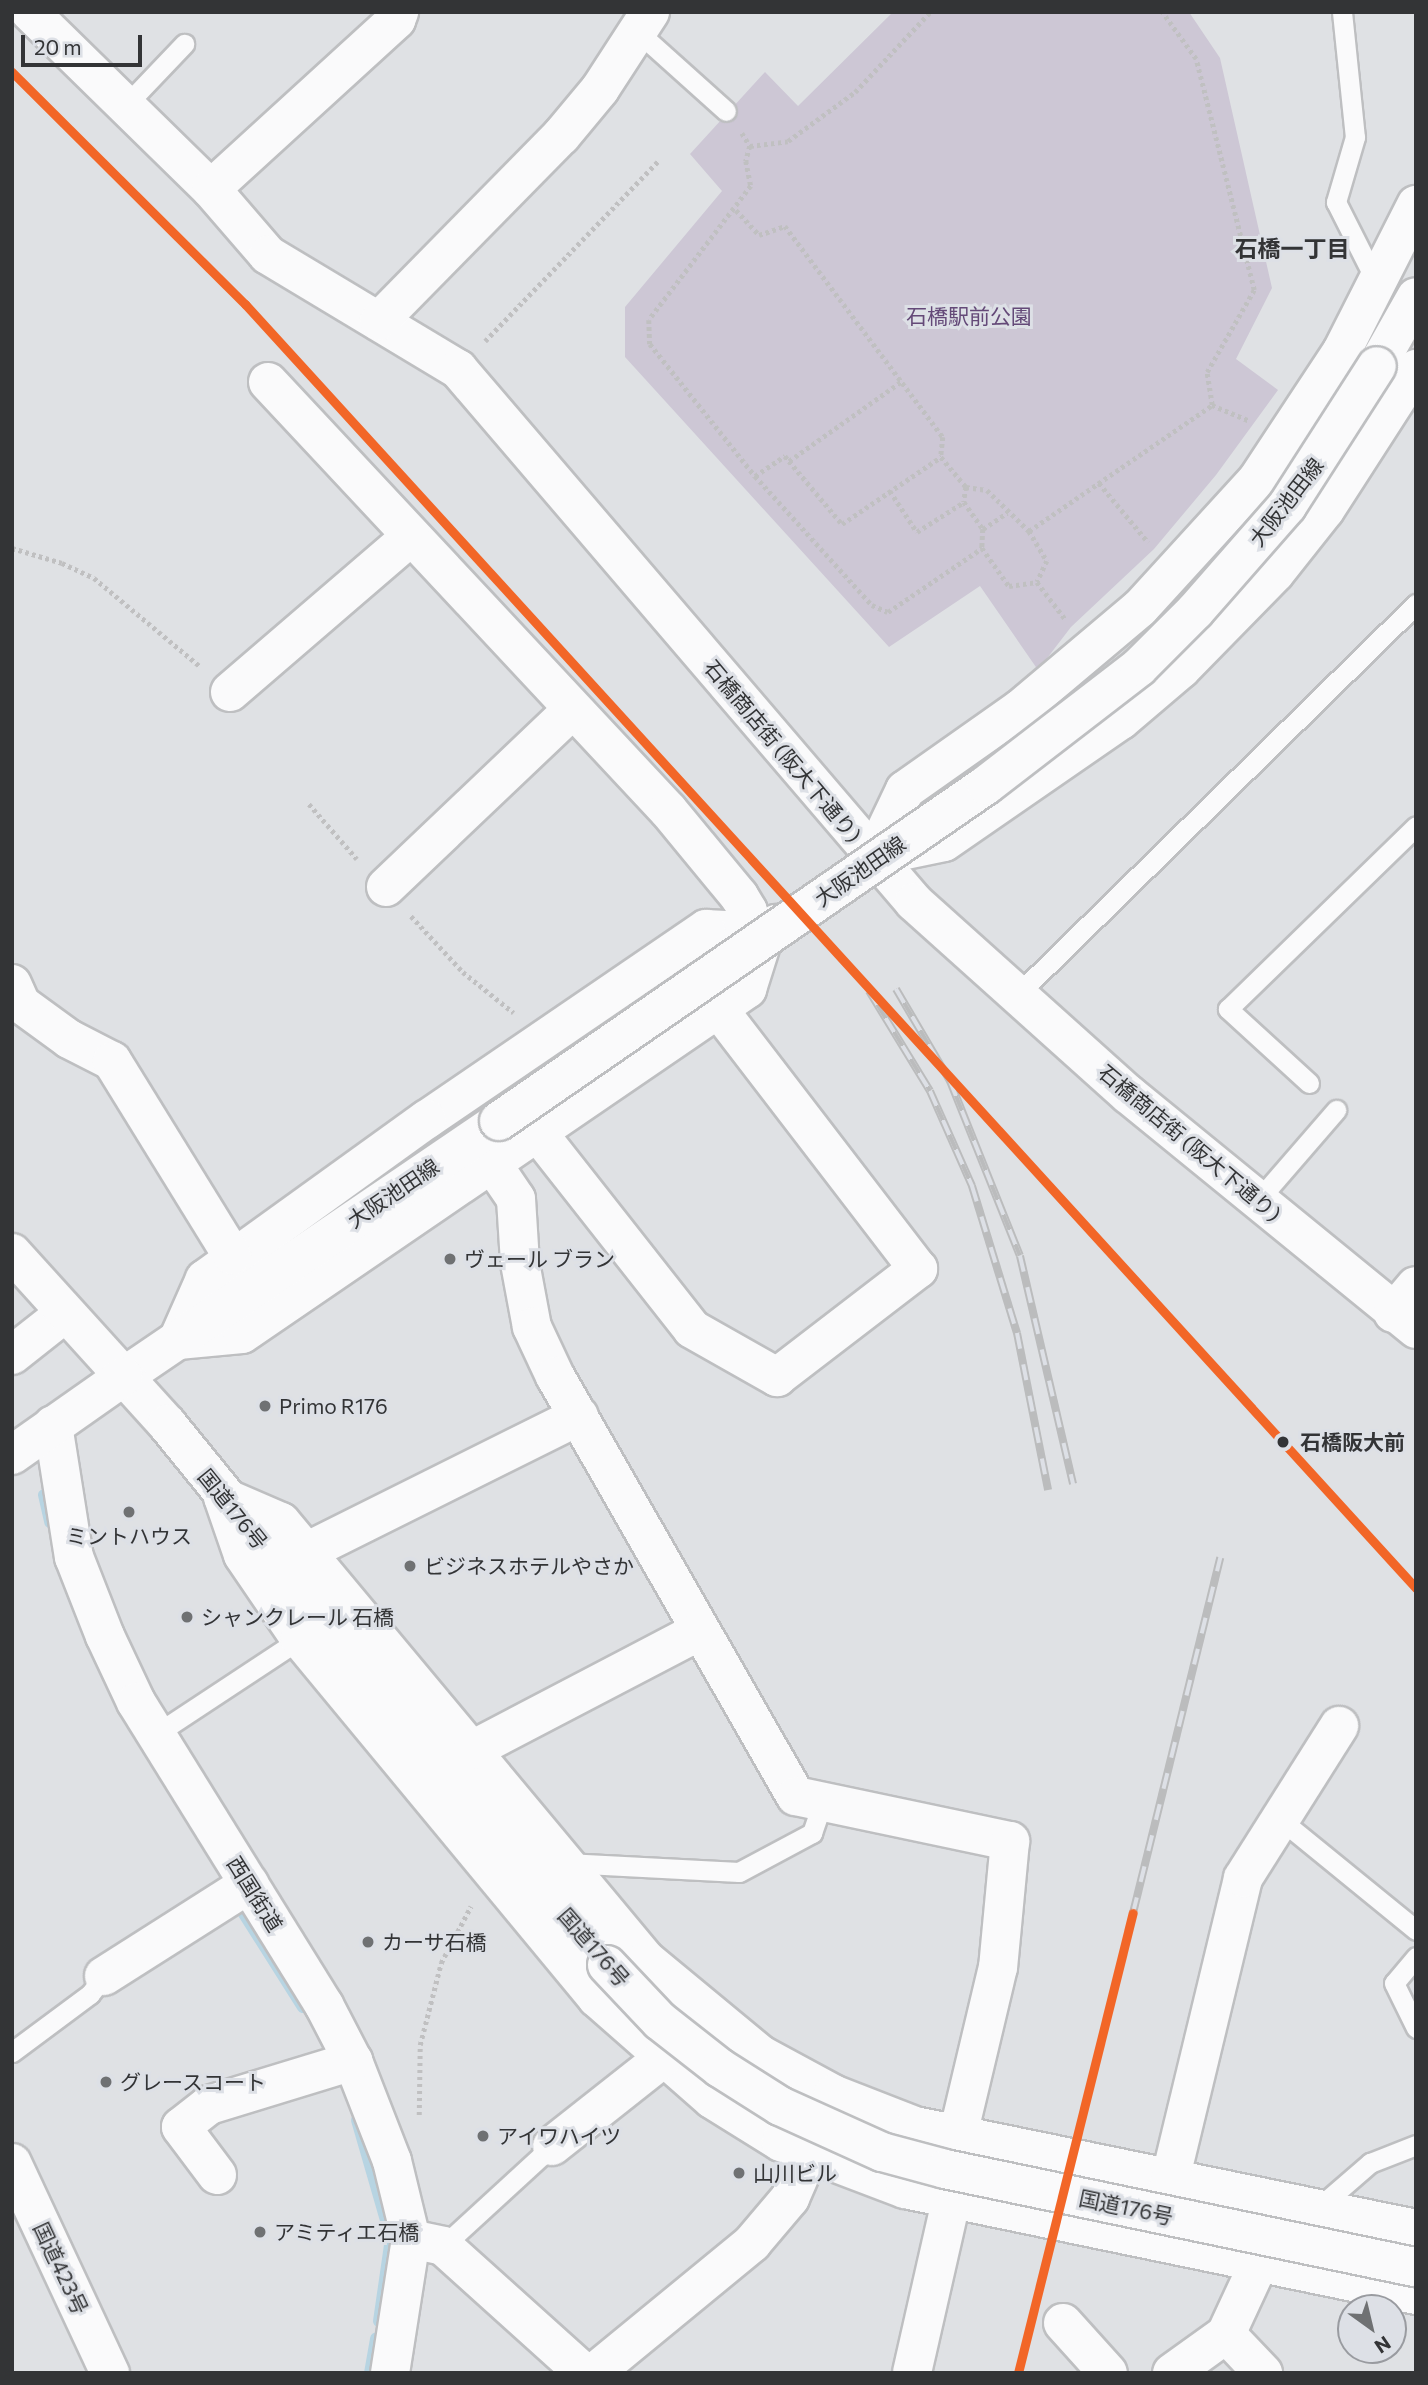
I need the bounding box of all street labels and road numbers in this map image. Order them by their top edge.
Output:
street label: 大阪池田線 [1244,453,1328,551]
street label: 石橋商店街 (阪大下通り) [699,655,867,847]
street label: 大阪池田線 [810,831,910,911]
street label: 石橋商店街 (阪大下通り) [1094,1059,1286,1227]
street label: 大阪池田線 [342,1153,444,1233]
street label: 国道176号 [193,1464,273,1554]
street label: 西国街道 [222,1852,288,1936]
street label: 国道176号 [553,1903,635,1991]
street label: 国道176号 [1077,2185,1175,2229]
street label: 国道423号 [29,2218,93,2318]

